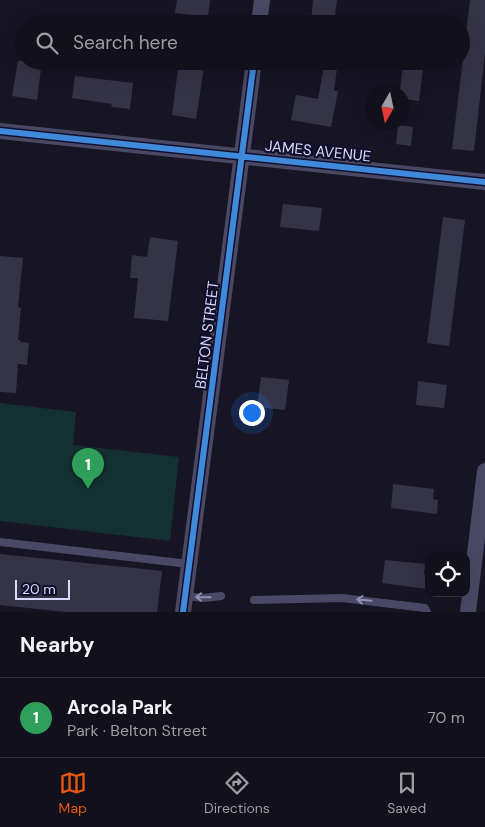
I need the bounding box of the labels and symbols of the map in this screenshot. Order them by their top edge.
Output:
north arrow [365,85,410,130]
street label: JAMES AVENUE [264,135,372,167]
street label: BELTON STREET [190,280,224,390]
your location [239,400,265,426]
pin: 1 [72,448,104,489]
scale bar [15,577,70,600]
one-way arrow [195,592,212,602]
one-way arrow [356,595,372,605]

